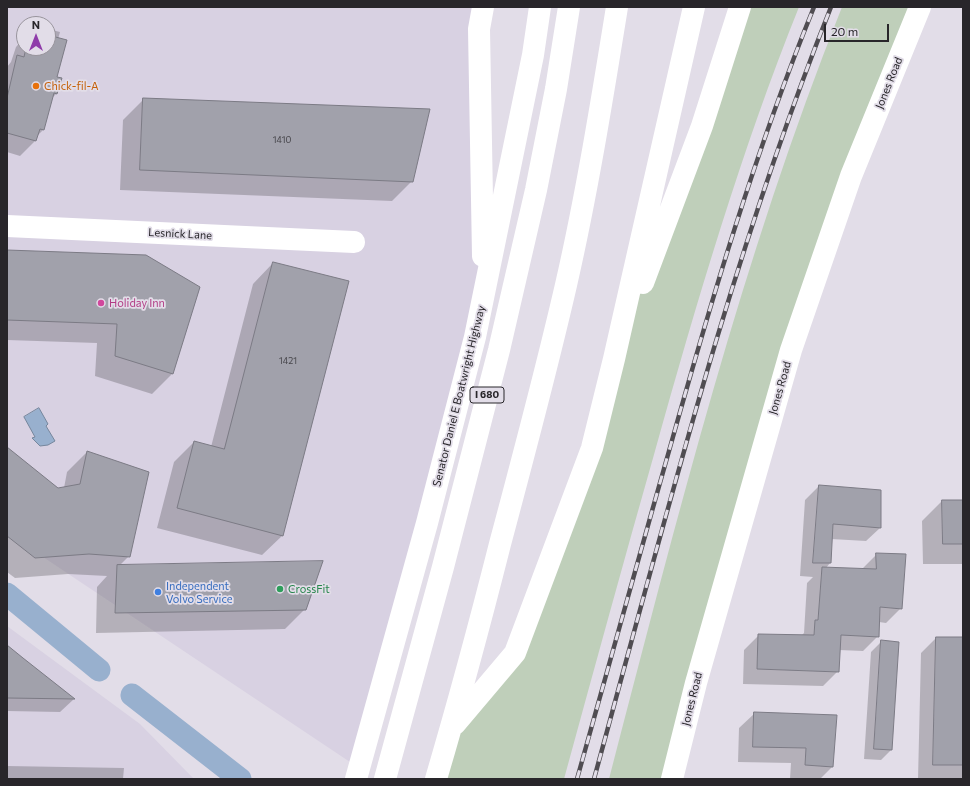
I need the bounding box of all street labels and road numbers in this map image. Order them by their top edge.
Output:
street label: Jones Road [873,55,905,111]
street label: Lesnick Lane [148,226,212,242]
street label: Senator Daniel E Boatwright Highway [430,304,488,488]
street label: Jones Road [766,360,794,416]
road number: I 680 [470,387,504,403]
street label: Jones Road [679,671,705,727]

